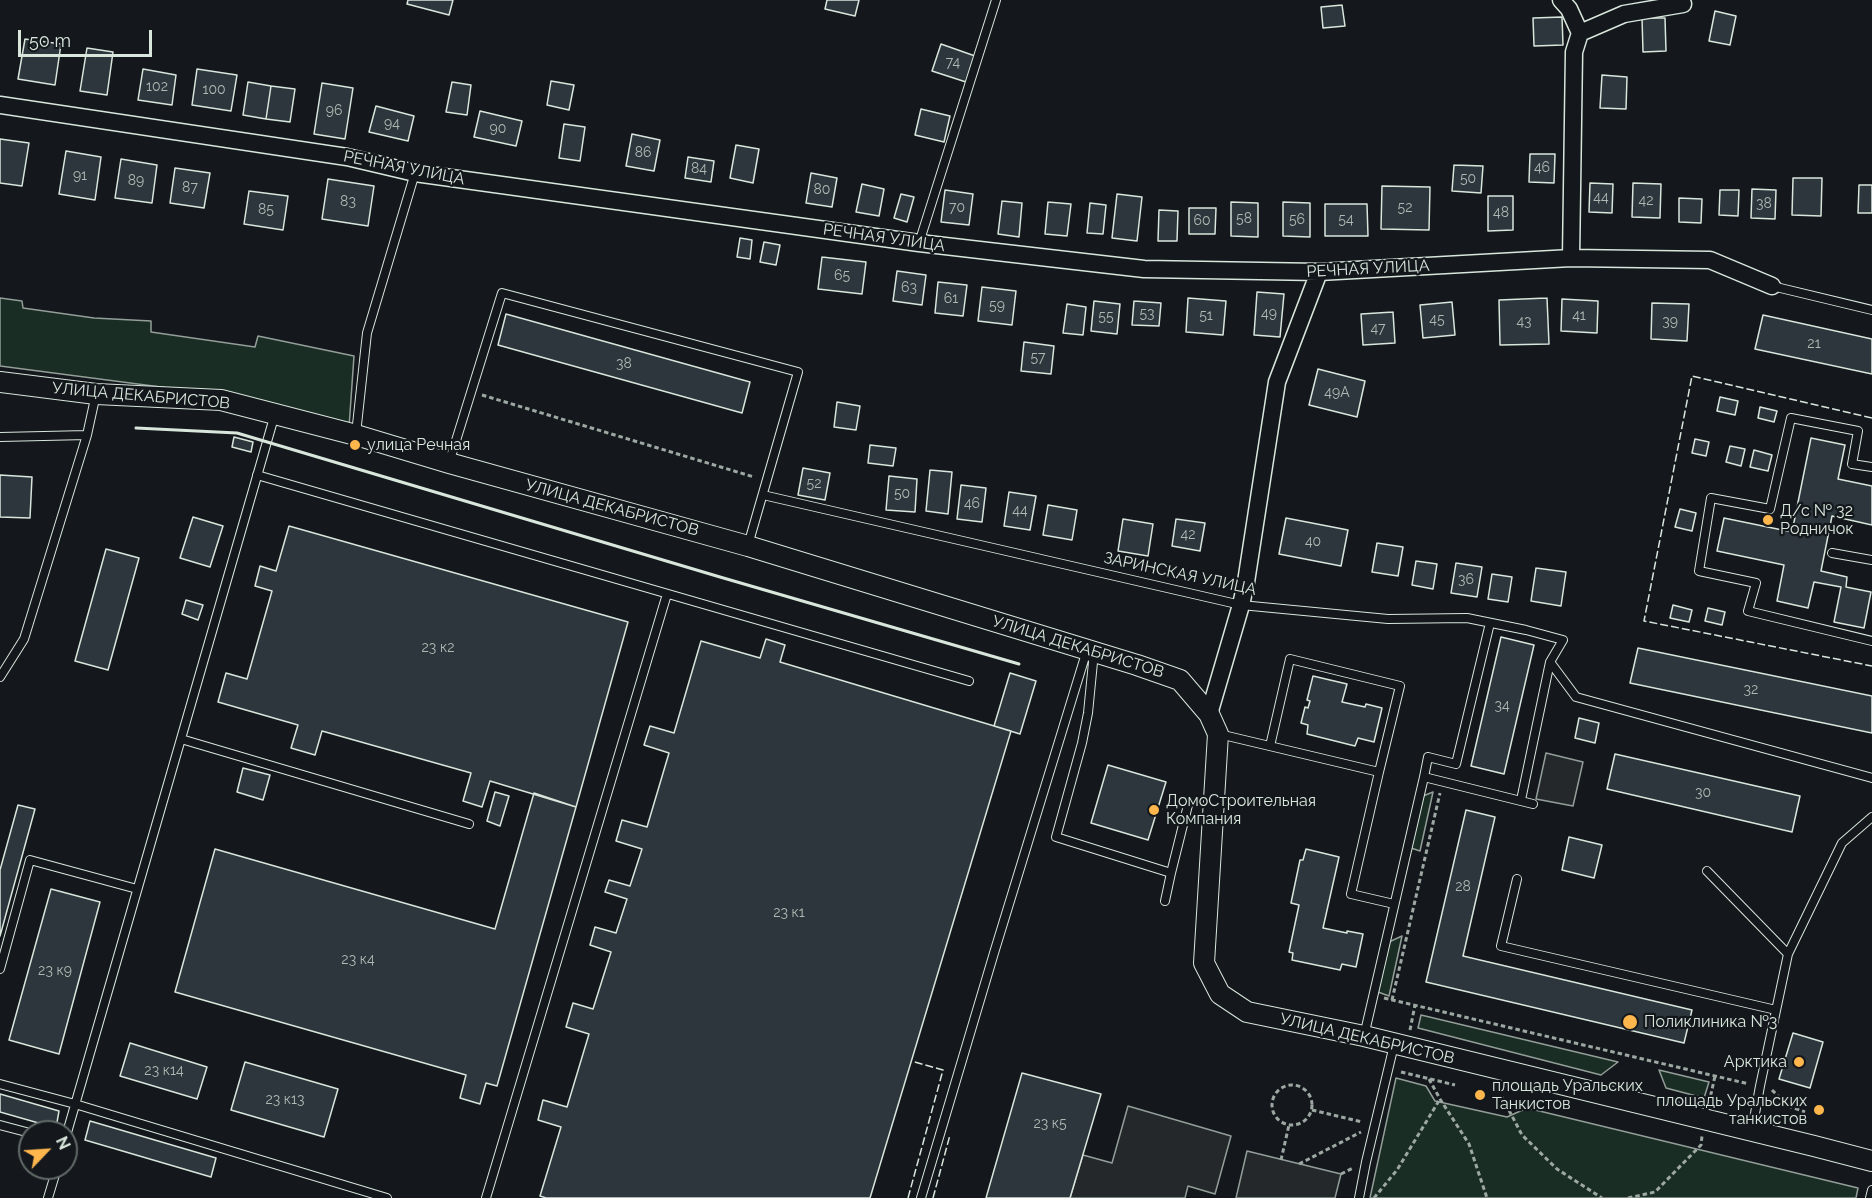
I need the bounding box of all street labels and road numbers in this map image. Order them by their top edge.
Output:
street label: РЕЧНАЯ УЛИЦА [342,147,466,189]
street label: РЕЧНАЯ УЛИЦА [822,220,946,256]
street label: РЕЧНАЯ УЛИЦА [1306,256,1430,282]
street label: УЛИЦА ДЕКАБРИСТОВ [51,379,231,413]
street label: УЛИЦА ДЕКАБРИСТОВ [523,476,701,540]
street label: ЗАРИНСКАЯ УЛИЦА [1102,548,1258,600]
street label: УЛИЦА ДЕКАБРИСТОВ [990,612,1166,682]
street label: УЛИЦА ДЕКАБРИСТОВ [1278,1010,1456,1068]

